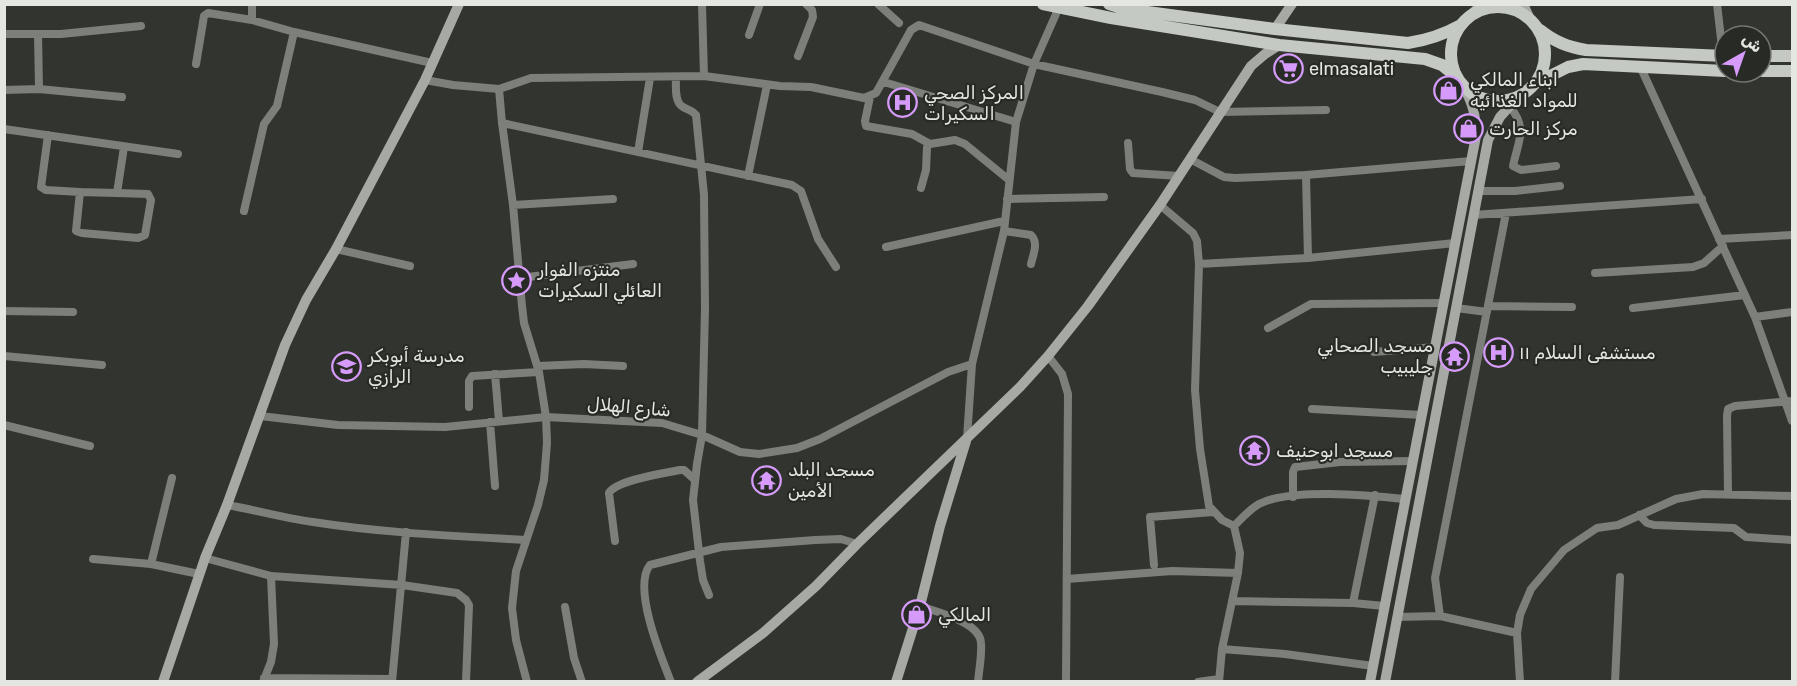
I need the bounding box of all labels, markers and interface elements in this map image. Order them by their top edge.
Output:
north arrow [1713,24,1773,84]
text: ش [1738,29,1766,57]
supermarket icon: elmasalati [1272,53,1304,85]
place label: elmasalati [1309,58,1394,80]
place label: ابناء المالكي للمواد الغذائيه [1470,69,1578,112]
shop icon: ابناء المالكي للمواد الغذائيه [1433,74,1465,106]
place label: المركز الصحي السكيرات [924,82,1024,125]
hospital icon: المركز الصحي السكيرات [887,87,919,119]
shop icon: مركز الحارت [1452,113,1484,145]
place label: مركز الحارت [1489,118,1578,140]
place label: منتزه الفوار العائلي السكيرات [537,259,662,304]
place icon: منتزه الفوار العائلي السكيرات [501,264,533,296]
place label: مسجد الصحابي جليبيب [1317,335,1433,378]
hospital icon: مستشفى السلام ١١ [1482,337,1514,369]
temple icon: مسجد الصحابي جليبيب [1438,340,1470,372]
place label: مستشفى السلام ١١ [1519,342,1656,364]
place label: مدرسة أبوبكر الرازي [367,345,464,389]
school or university icon: مدرسة أبوبكر الرازي [331,350,363,382]
street label: شارع الهلال [586,392,672,423]
temple icon: مسجد ابوحنيف [1239,435,1271,467]
place label: مسجد ابوحنيف [1276,440,1393,462]
place label: مسجد البلد الأمين [788,459,875,502]
temple icon: مسجد البلد الأمين [751,464,783,496]
shop icon: المالكي [901,599,933,631]
place label: المالكي [938,604,991,628]

